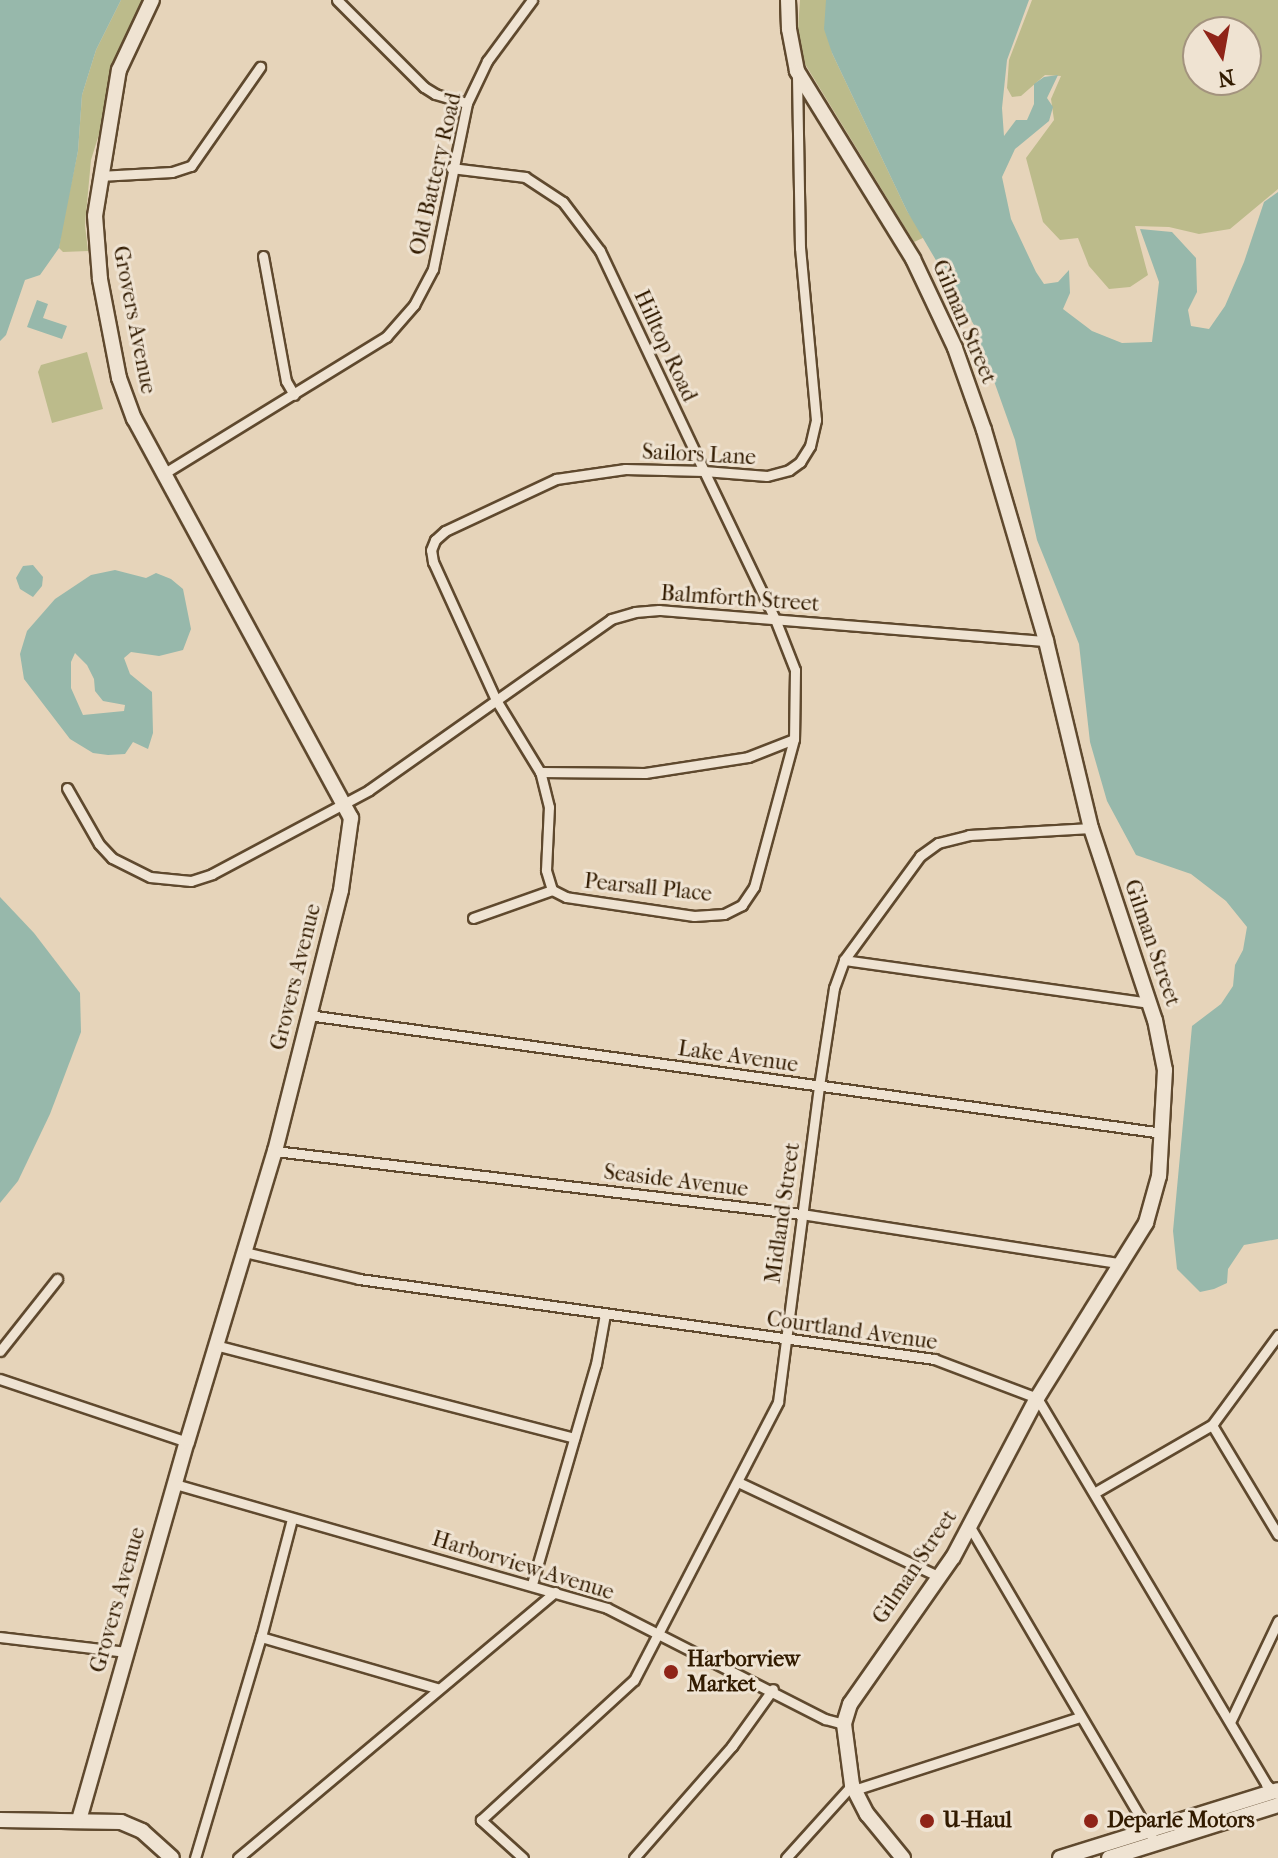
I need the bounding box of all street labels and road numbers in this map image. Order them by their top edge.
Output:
street label: Old Battery Road [404,90,468,258]
street label: Grovers Avenue [107,244,161,396]
street label: Gilman Street [926,256,1002,388]
street label: Hilltop Road [628,286,702,406]
street label: Sailors Lane [641,439,757,471]
street label: Balmforth Street [660,580,820,618]
street label: Pearsall Place [583,868,713,908]
street label: Gilman Street [1118,876,1186,1010]
street label: Grovers Avenue [265,901,327,1053]
street label: Lake Avenue [676,1036,800,1078]
street label: Midland Street [760,1141,806,1285]
street label: Seaside Avenue [602,1159,750,1203]
street label: Courtland Avenue [765,1306,939,1356]
street label: Gilman Street [867,1505,963,1629]
street label: Grovers Avenue [85,1524,151,1676]
street label: Harborview Avenue [429,1526,617,1606]

